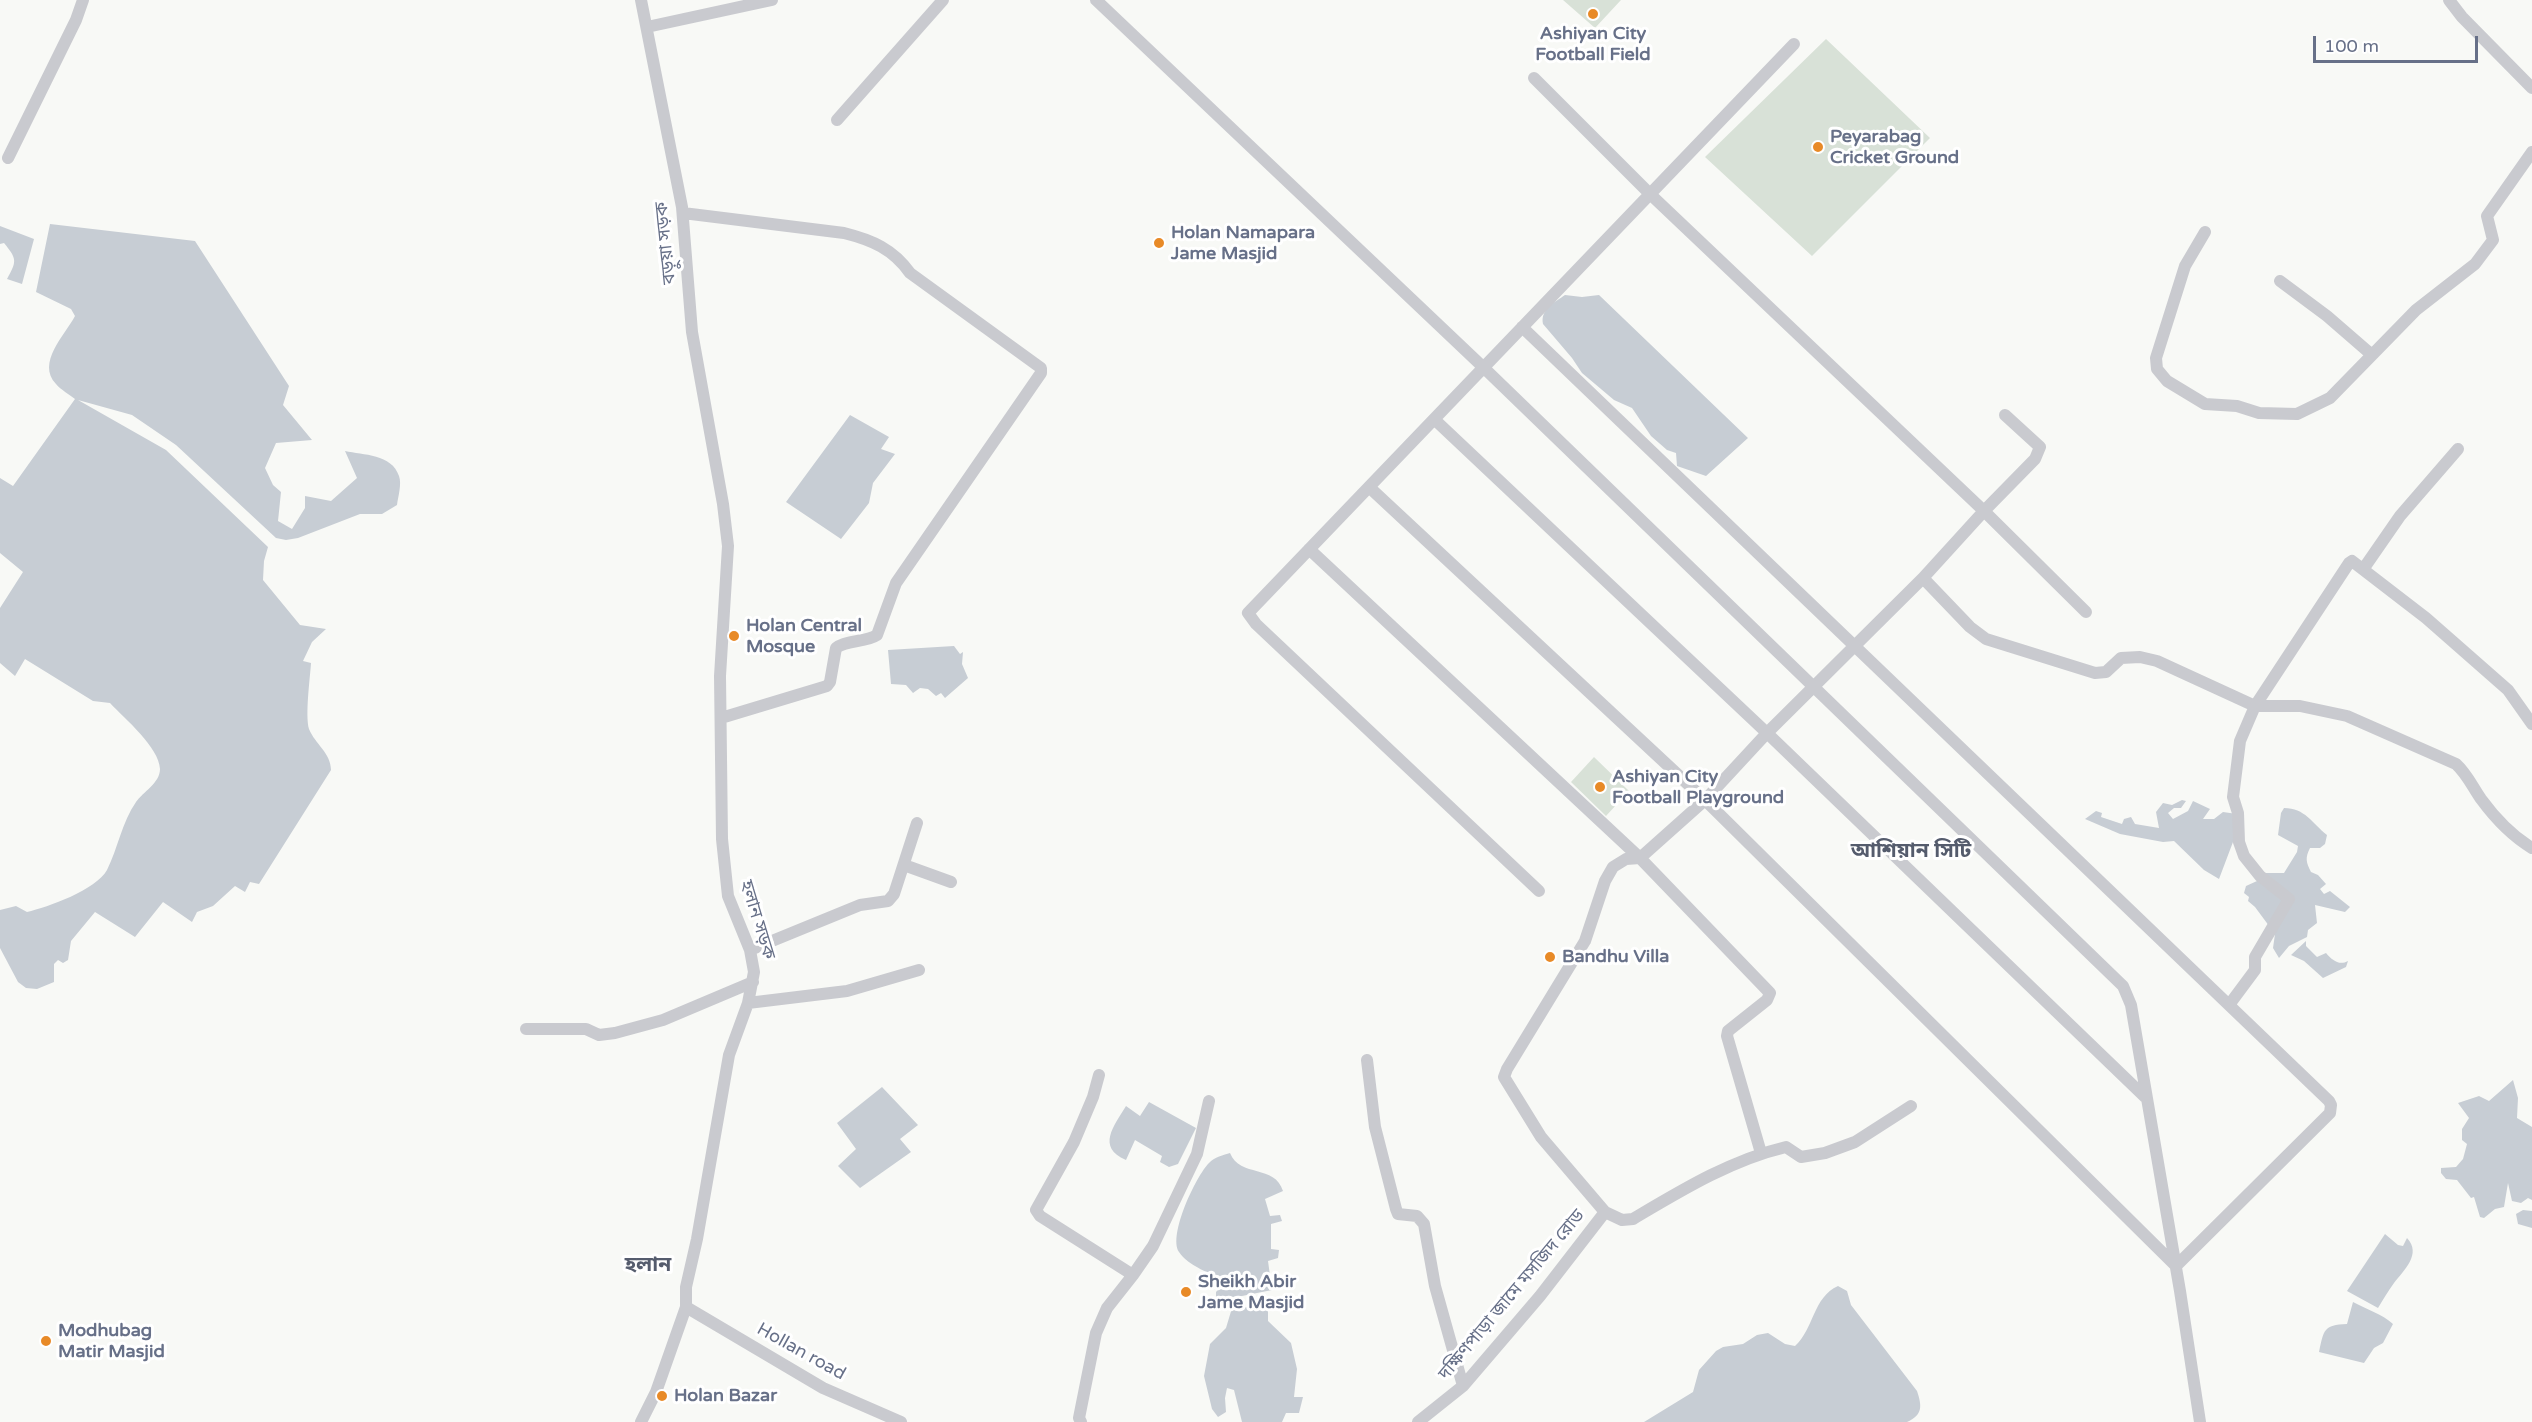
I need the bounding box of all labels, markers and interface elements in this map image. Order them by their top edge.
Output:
marker: Ashiyan City Football Field [1586,7,1600,21]
place label: Ashiyan City Football Field [1535,23,1651,66]
scale bar [2316,24,2481,62]
text: 100 m [2324,35,2379,57]
place label: Peyarabag Cricket Ground [1830,126,1959,168]
marker: Peyarabag Cricket Ground [1811,140,1825,154]
street label: বড়ুয়া সড়ক [651,201,681,285]
place label: Holan Namapara Jame Masjid [1171,222,1315,264]
marker: Holan Namapara Jame Masjid [1152,236,1166,250]
place label: Holan Central Mosque [746,615,862,658]
marker: Holan Central Mosque [727,629,741,643]
place label: Ashiyan City Football Playground [1612,766,1784,808]
marker: Ashiyan City Football Playground [1593,780,1607,794]
district label: আশিয়ান সিটি [1851,838,1971,864]
street label: হলান সড়ক [735,878,779,962]
place label: Bandhu Villa [1562,946,1669,968]
marker: Bandhu Villa [1543,950,1557,964]
street label: দক্ষিণপাড়া জামে মসজিদ রোড [1434,1205,1590,1385]
district label: হলান [625,1252,671,1278]
place label: Sheikh Abir Jame Masjid [1198,1271,1304,1314]
marker: Sheikh Abir Jame Masjid [1179,1285,1193,1299]
street label: Hollan road [753,1319,849,1385]
place label: Modhubag Matir Masjid [58,1320,165,1362]
marker: Modhubag Matir Masjid [39,1334,53,1348]
place label: Holan Bazar [674,1385,777,1407]
marker: Holan Bazar [655,1389,669,1403]

